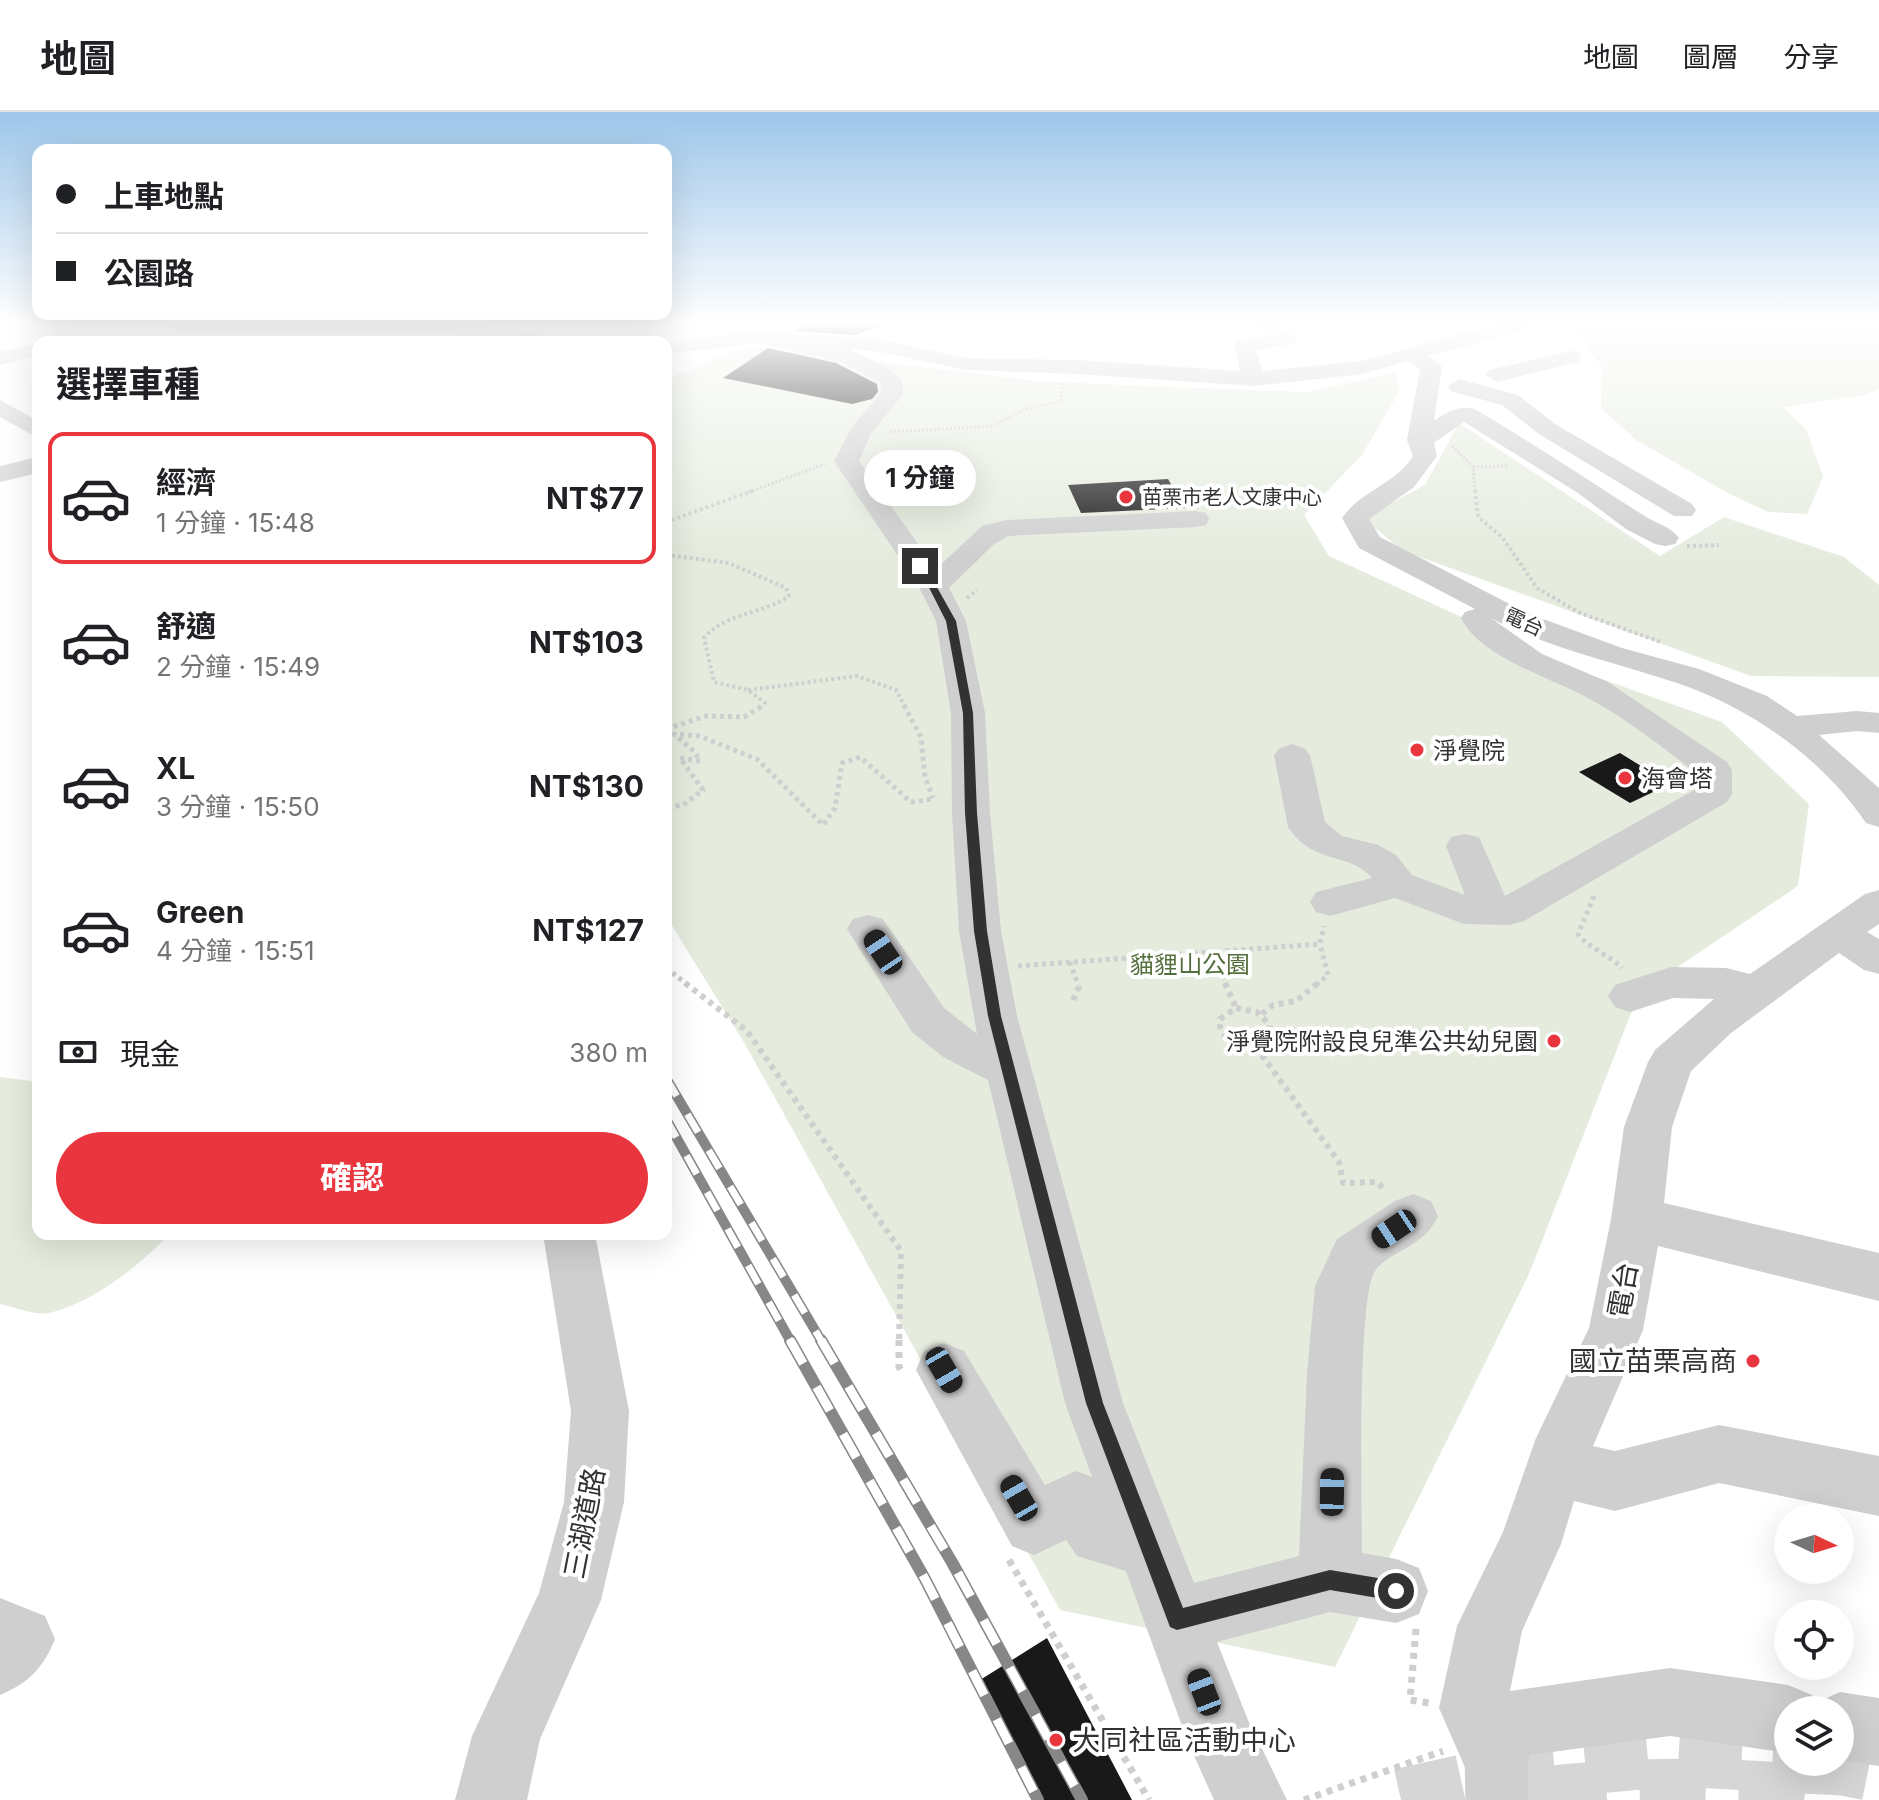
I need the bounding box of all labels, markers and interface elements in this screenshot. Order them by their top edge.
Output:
text: 地圖 [40,35,116,81]
text: 地圖 [1583,40,1639,74]
text: 圖層 [1683,40,1739,74]
text: 分享 [1783,40,1839,74]
text: 上車地點 [104,178,224,214]
text: 公園路 [104,255,194,291]
text: 選擇車種 [56,362,200,406]
callout: 1 分鐘 [864,450,976,506]
icon: car [60,462,132,534]
text: 1 分鐘 [885,462,955,493]
text: 經濟 [156,464,216,500]
text: NT$77 [546,480,644,516]
place label: 苗栗市老人文康中心 [1142,485,1322,509]
marker: 苗栗市老人文康中心 [1117,488,1135,506]
text: 1 分鐘 · 15:48 [156,507,315,538]
route end [902,548,938,584]
street label: 電台 [1501,603,1547,641]
icon: car [60,606,132,678]
text: 舒適 [156,608,216,644]
text: NT$103 [529,624,644,660]
text: 2 分鐘 · 15:49 [156,651,320,682]
place label: 淨覺院 [1433,736,1505,765]
marker: 淨覺院 [1408,741,1426,759]
icon: car [60,750,132,822]
text: XL [156,750,195,786]
place label: 海會塔 [1641,764,1713,793]
text: NT$130 [529,768,644,804]
marker: 海會塔 [1616,769,1634,787]
text: 3 分鐘 · 15:50 [156,791,320,822]
icon: car [60,894,132,966]
text: Green [156,894,244,930]
text: NT$127 [532,912,644,948]
car [860,925,906,979]
text: 4 分鐘 · 15:51 [156,935,314,966]
park label: 貓貍山公園 [1130,950,1250,979]
place label: 淨覺院附設良兒準公共幼兒園 [1226,1027,1538,1056]
icon: cash [56,1030,100,1074]
marker: 淨覺院附設良兒準公共幼兒園 [1545,1032,1563,1050]
text: 現金 [120,1036,180,1072]
text: 380 m [569,1037,648,1068]
button: 確認 [56,1132,648,1224]
car [1367,1206,1421,1252]
street label: 電台 [1601,1259,1645,1321]
car [922,1343,966,1397]
place label: 國立苗栗高商 [1569,1344,1737,1378]
marker: 國立苗栗高商 [1744,1352,1762,1370]
street label: 三湖道路 [557,1465,611,1581]
car [1320,1468,1344,1516]
car [997,1471,1041,1525]
north arrow [1774,1504,1854,1584]
map controls [1774,1504,1854,1776]
route start [1378,1573,1414,1609]
button: locate [1774,1600,1854,1680]
car [1184,1665,1224,1719]
button: layers [1774,1696,1854,1776]
place label: 大同社區活動中心 [1072,1723,1296,1757]
marker: 大同社區活動中心 [1047,1731,1065,1749]

